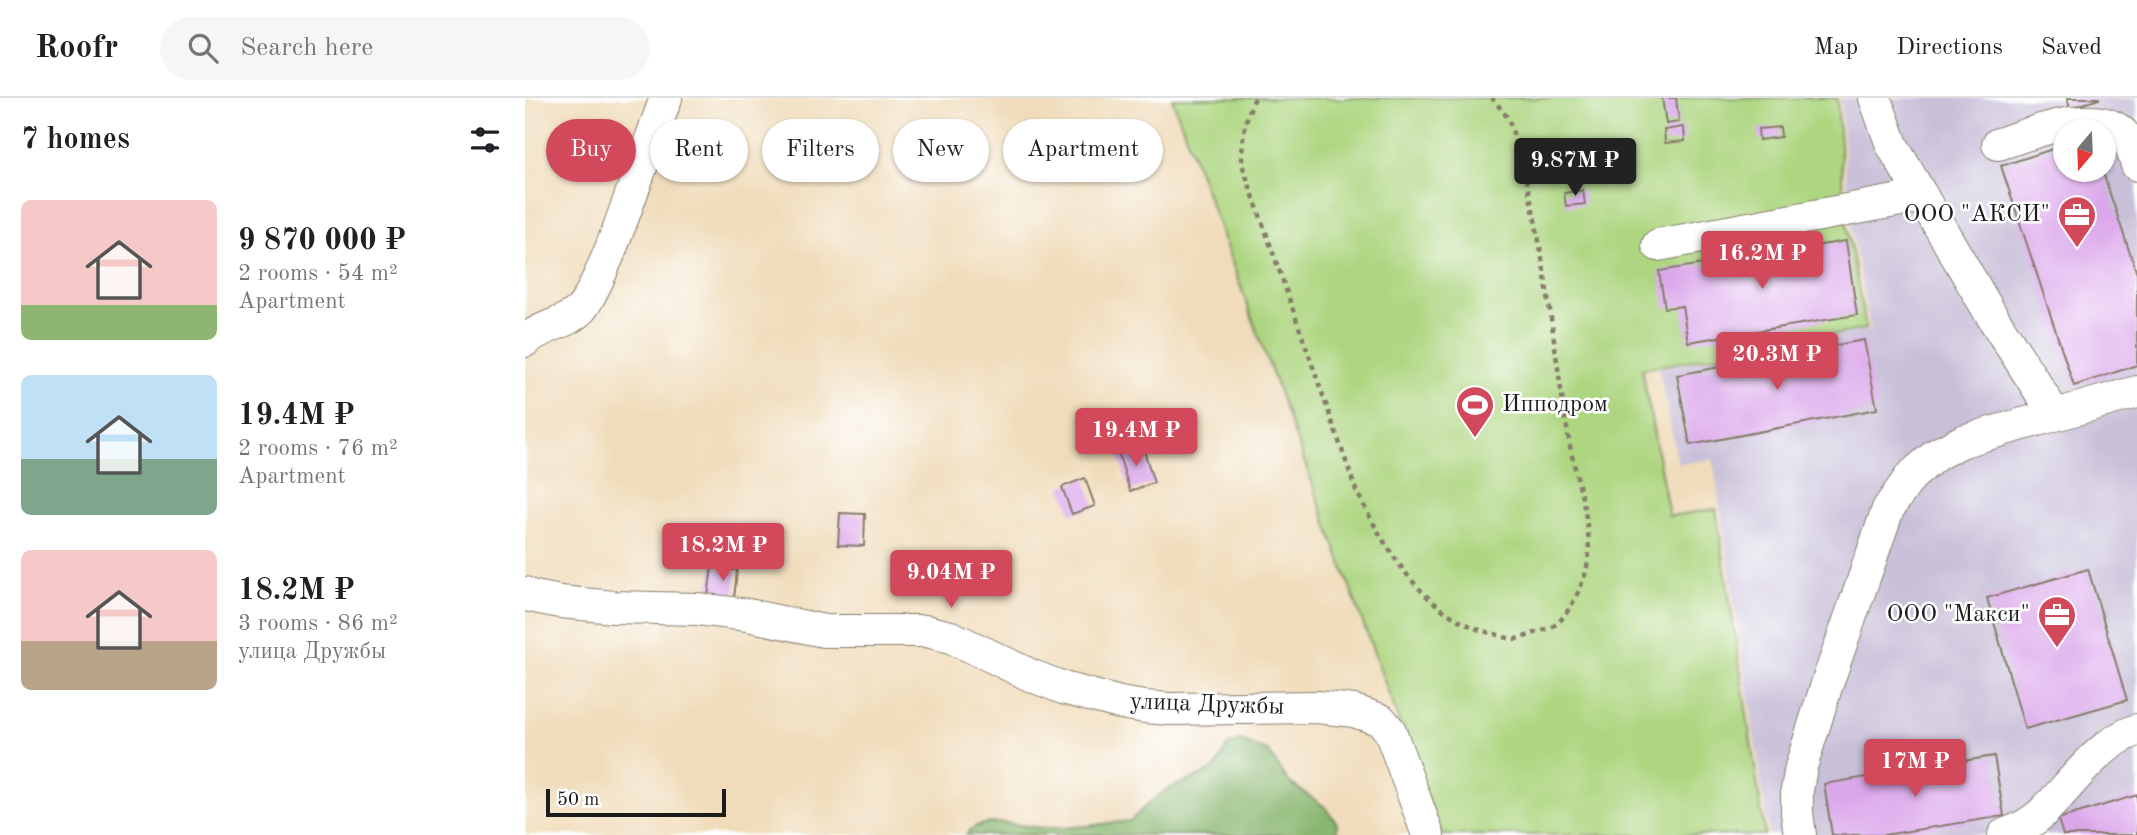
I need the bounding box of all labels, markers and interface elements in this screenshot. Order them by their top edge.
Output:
search box [160,17,650,80]
icon: search [184,29,222,67]
text: Roofr [35,32,118,65]
text: Search here [240,35,373,61]
text: Map [1814,36,1858,60]
text: Directions [1896,36,2003,60]
text: Saved [2041,36,2102,60]
chip: Buy [546,119,636,182]
chip: Rent [650,119,748,182]
chip: Filters [762,119,879,182]
chip: New [893,119,989,182]
chip: Apartment [1003,119,1163,182]
north arrow [2053,119,2116,182]
map controls [2053,119,2116,182]
icon: filters [466,121,504,159]
text: 7 homes [21,125,130,155]
pin: 9.87M ₽ [1510,139,1640,198]
text: 9.87M ₽ [1530,149,1620,172]
office icon: ООО "АКСИ" [2056,194,2098,249]
place label: ООО "АКСИ" [1904,203,2050,227]
text: 9 870 000 ₽ [238,226,406,256]
icon: home [77,228,161,312]
pin: 16.2M ₽ [1697,232,1827,291]
text: 16.2M ₽ [1717,242,1807,265]
text: 2 rooms · 54 m² [238,262,398,285]
text: Apartment [238,290,346,313]
pin: 20.3M ₽ [1712,332,1842,392]
text: 20.3M ₽ [1732,343,1822,366]
sports icon: Ипподром [1454,384,1496,439]
place label: Ипподром [1502,393,1608,417]
text: 19.4M ₽ [238,401,355,431]
icon: home [77,403,161,487]
pin: 19.4M ₽ [1071,408,1201,468]
text: 19.4M ₽ [1091,419,1181,442]
text: 2 rooms · 76 m² [238,437,398,460]
text: Apartment [238,465,346,488]
pin: 18.2M ₽ [658,524,788,583]
text: 18.2M ₽ [678,534,768,557]
pin: 9.04M ₽ [886,550,1016,610]
text: 9.04M ₽ [906,561,996,584]
text: 18.2M ₽ [238,576,355,606]
icon: home [77,578,161,662]
office icon: ООО "Макси" [2036,594,2078,649]
place label: ООО "Макси" [1887,603,2030,627]
text: 3 rooms · 86 m² [238,612,398,635]
text: улица Дружбы [238,640,386,663]
street label: улица Дружбы [1129,690,1285,720]
pin: 17M ₽ [1866,740,1964,799]
text: 17M ₽ [1880,750,1950,773]
scale bar [546,786,726,818]
text: 50 m [557,791,599,810]

